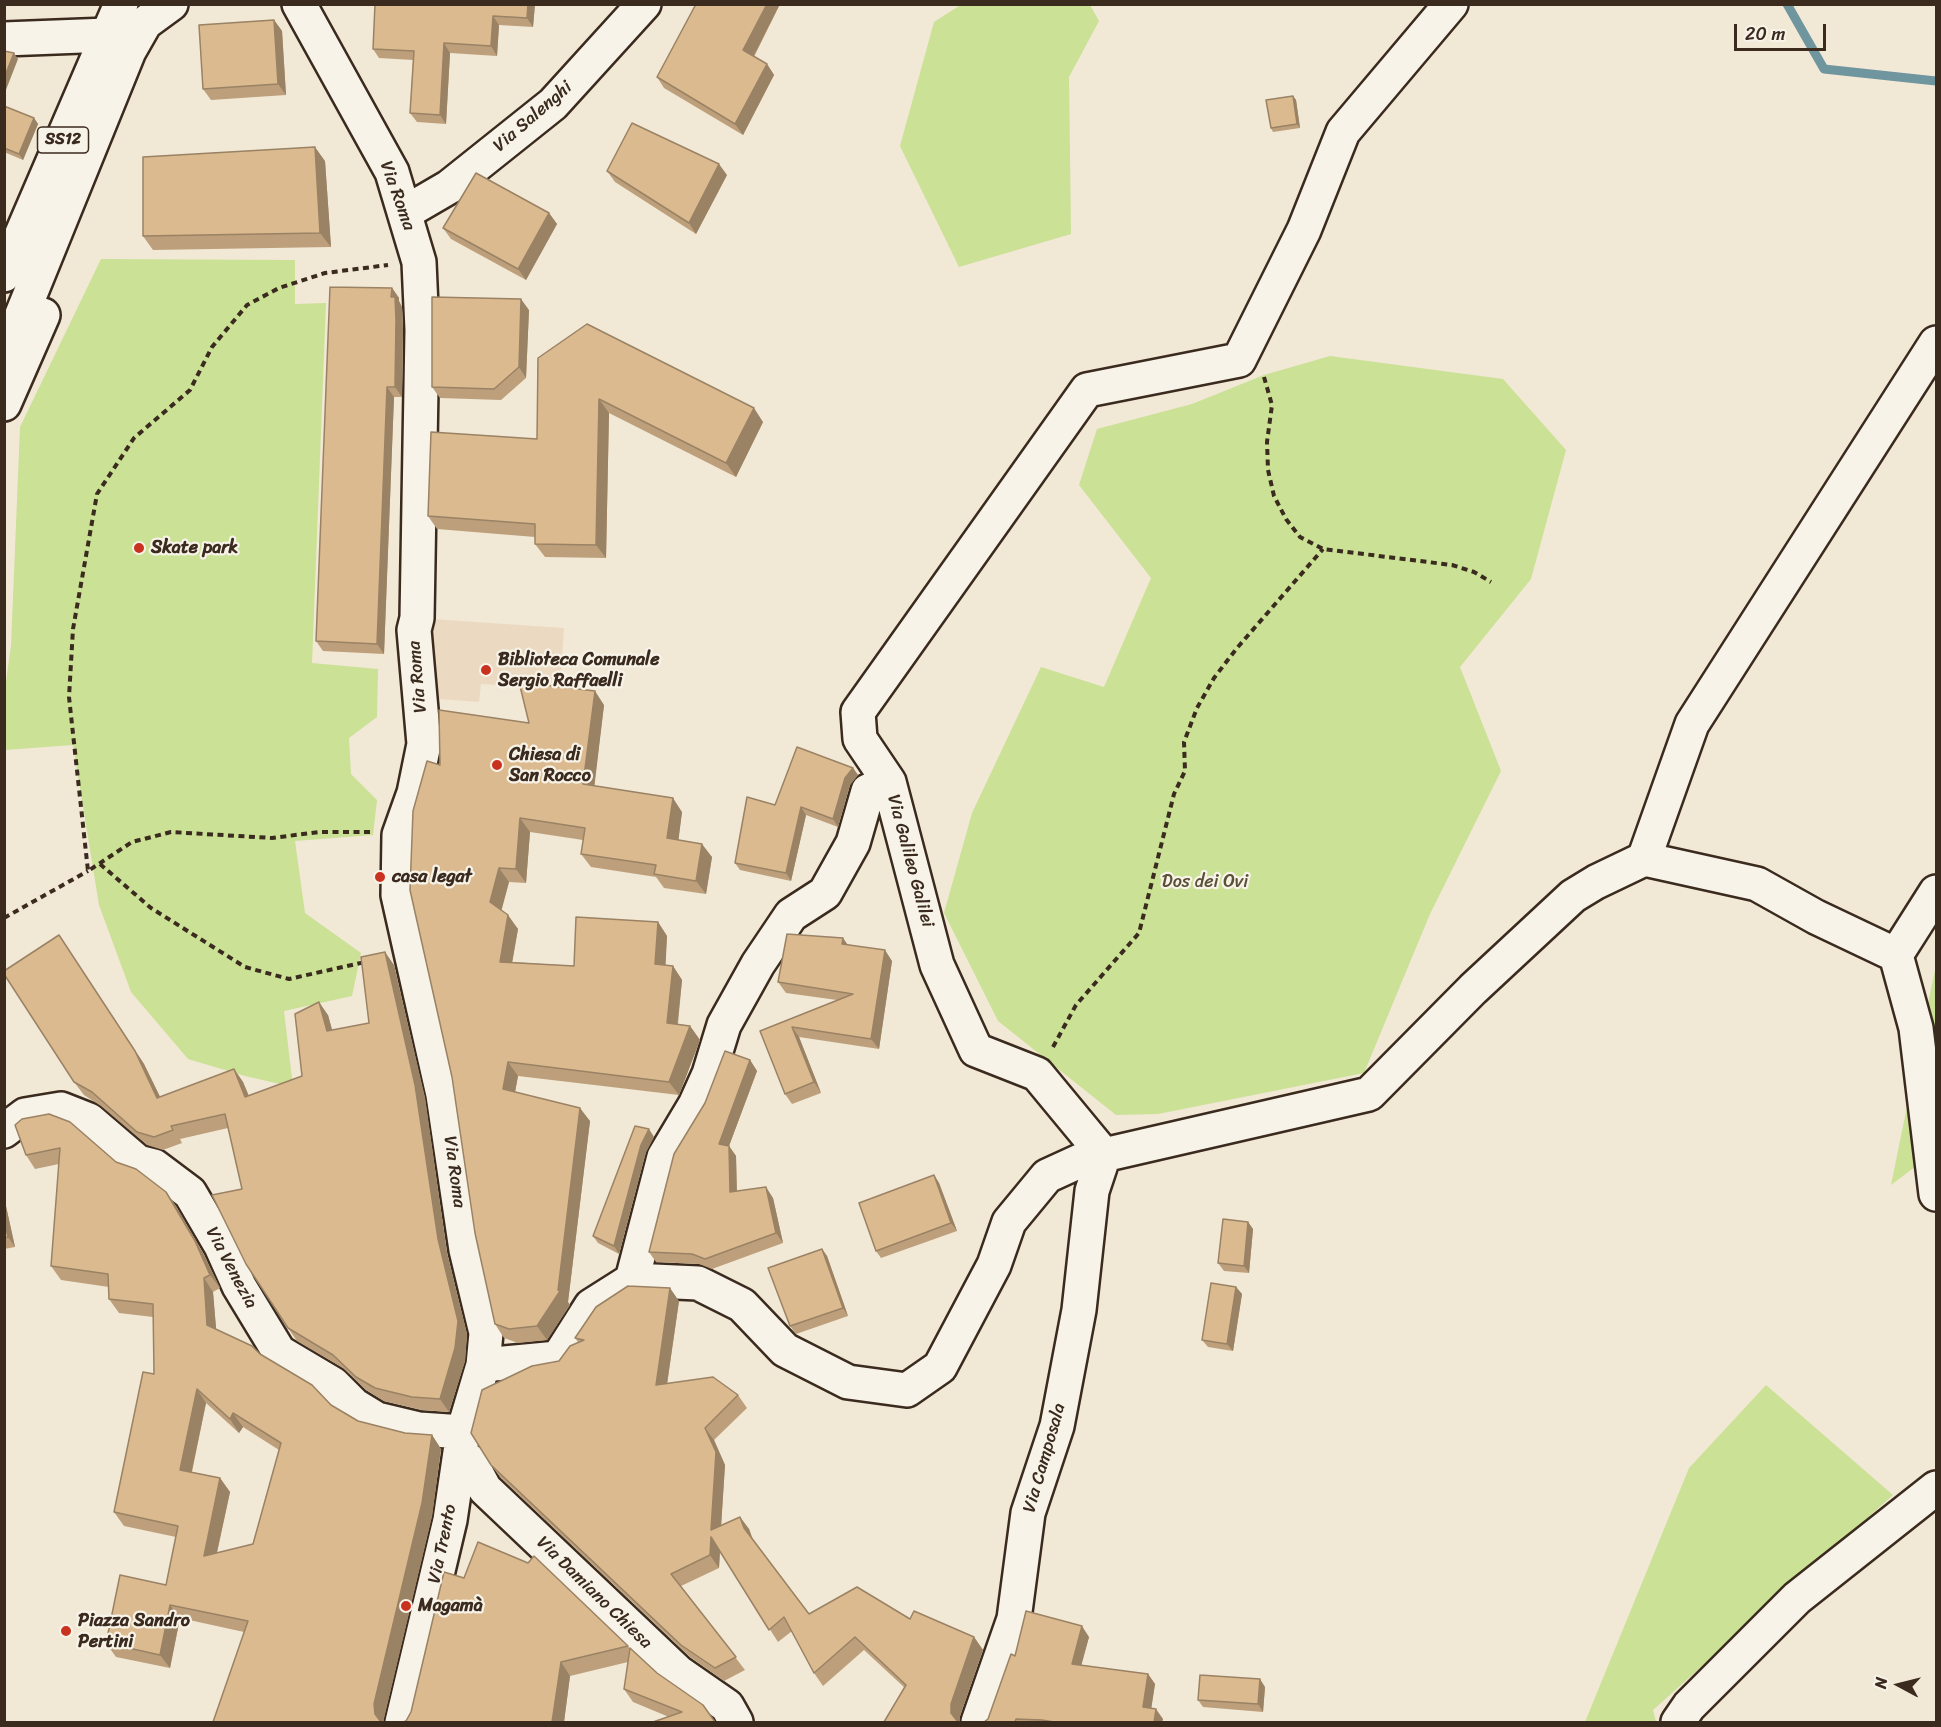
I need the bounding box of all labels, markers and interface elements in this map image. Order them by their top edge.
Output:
scale bar [1737,12,1828,50]
text: 20 m [1745,18,1785,50]
street label: Via Salenghi [489,77,577,157]
road number: SS12 [38,127,88,153]
street label: Via Roma [374,158,420,234]
place label: Skate park [151,537,238,559]
marker: Skate park [132,541,146,555]
street label: Via Roma [404,640,432,714]
place label: Biblioteca Comunale Sergio Raffaelli [498,649,659,692]
marker: Biblioteca Comunale Sergio Raffaelli [479,663,493,677]
place label: Chiesa di San Rocco [509,744,591,786]
marker: Chiesa di San Rocco [490,758,504,772]
street label: Via Galileo Galilei [882,792,938,930]
place label: casa legat [392,866,472,888]
marker: casa legat [373,870,387,884]
park label: Dos dei Ovi [1162,871,1248,893]
street label: Via Roma [438,1135,470,1209]
street label: Via Venezia [200,1223,262,1313]
street label: Via Camposala [1019,1401,1071,1515]
street label: Via Trento [424,1502,462,1586]
street label: Via Damiano Chiesa [532,1532,656,1654]
place label: Magamà [418,1595,483,1617]
marker: Magamà [399,1599,413,1613]
place label: Piazza Sandro Pertini [78,1610,190,1652]
marker: Piazza Sandro Pertini [59,1624,73,1638]
north arrow [1869,1655,1929,1715]
text: N [1866,1675,1896,1690]

